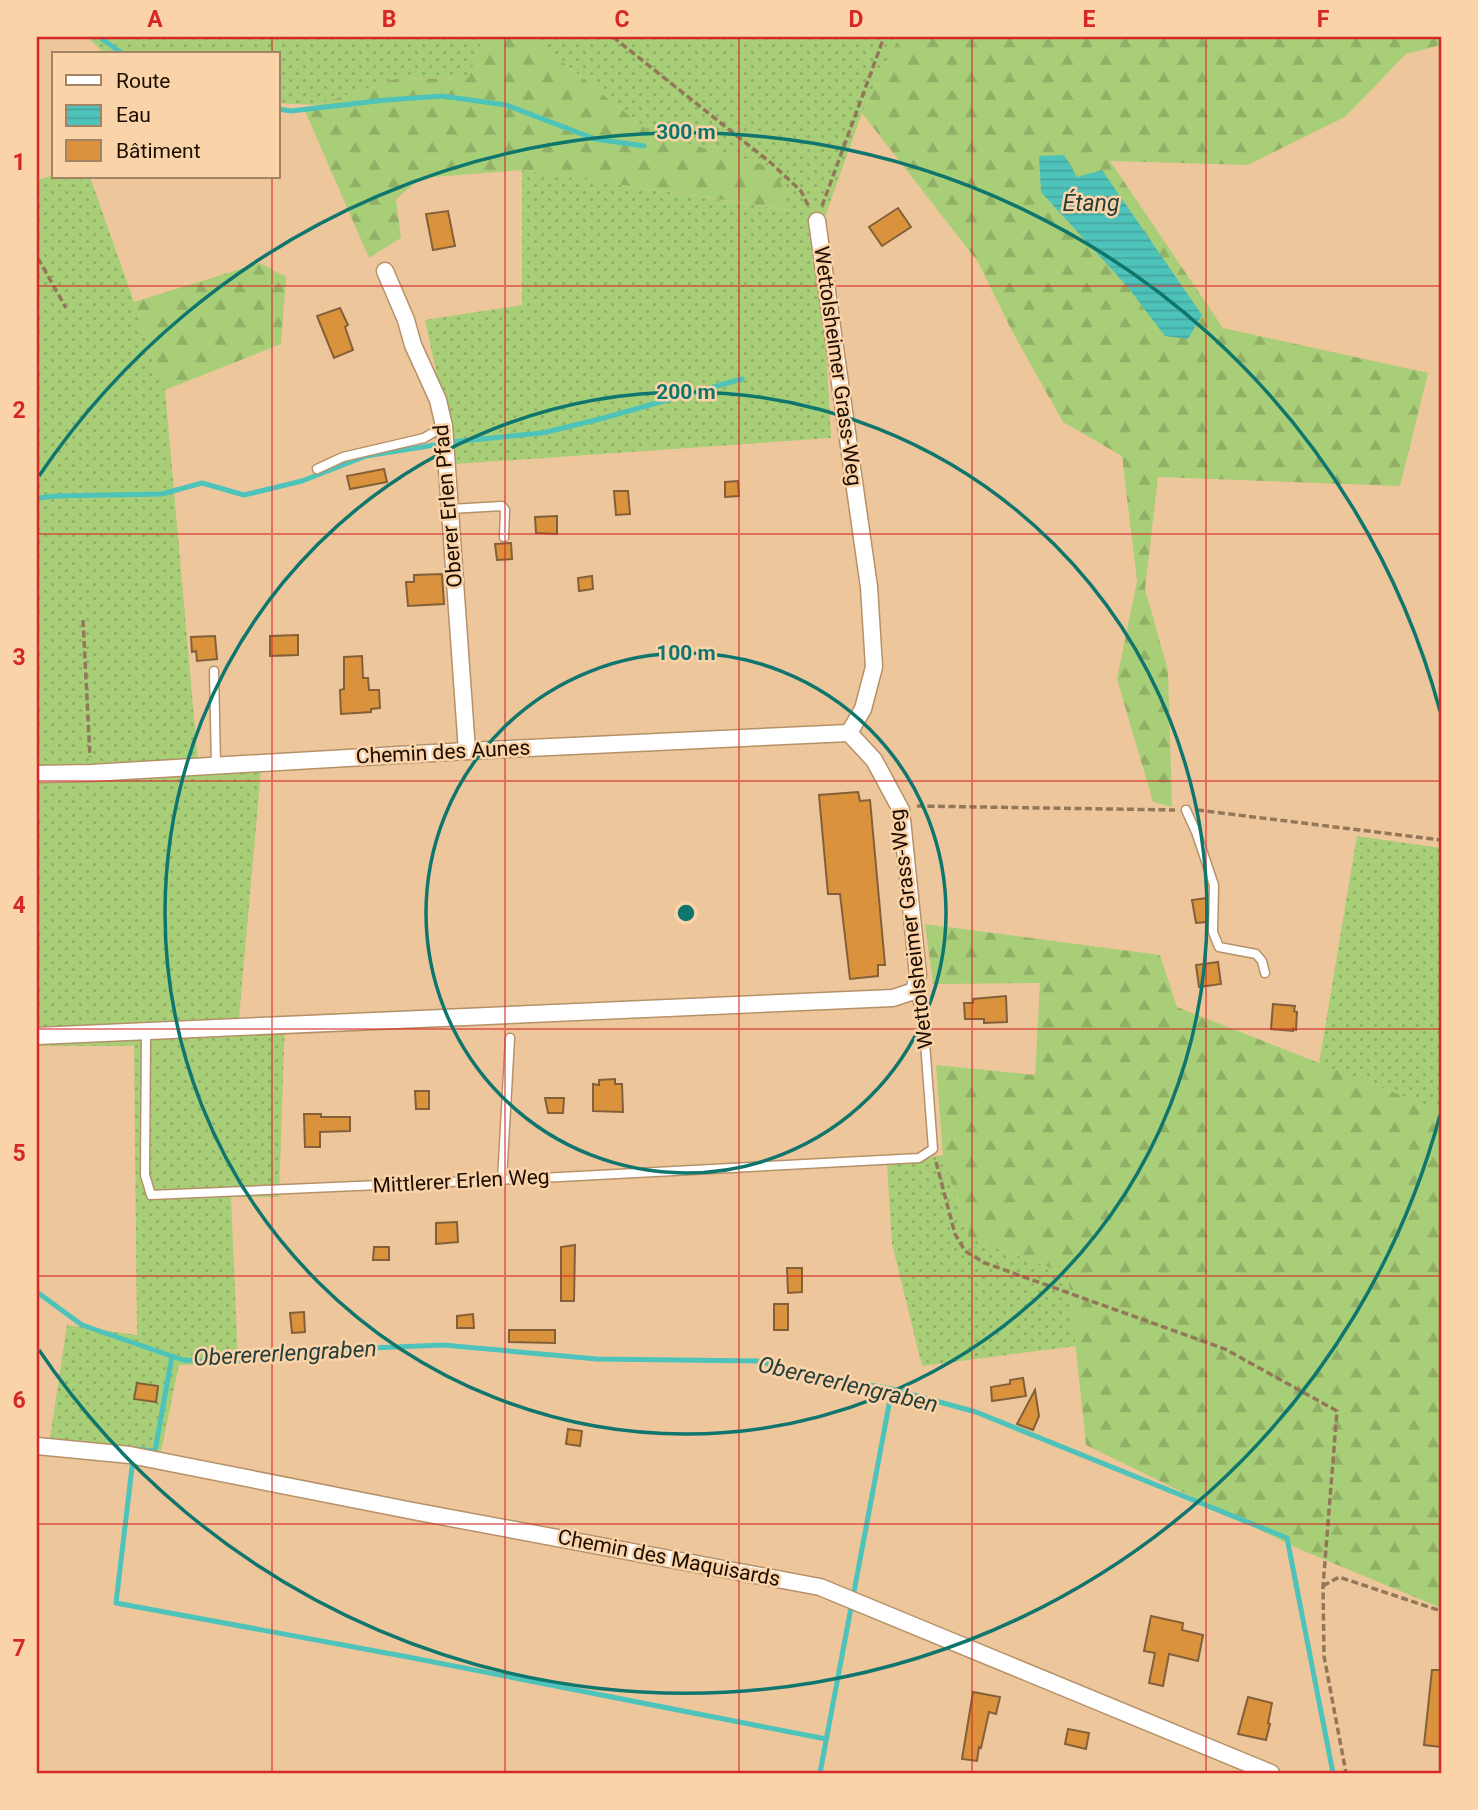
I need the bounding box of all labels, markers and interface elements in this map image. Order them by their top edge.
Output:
text: A [147,6,163,33]
text: B [382,6,396,33]
text: C [614,6,630,33]
text: D [849,6,863,33]
text: E [1083,6,1096,33]
text: F [1317,6,1330,33]
legend [52,52,280,178]
text: Route [116,69,171,93]
text: Eau [116,103,151,127]
text: 300 m [656,120,716,144]
text: Bâtiment [116,139,201,163]
text: 1 [12,149,26,176]
water label: Étang [1063,189,1119,217]
street label: Wettolsheimer Grass-Weg [809,245,867,487]
text: 200 m [656,380,716,404]
text: 2 [12,397,26,424]
street label: Oberer Erlen Pfad [429,423,467,589]
text: 100 m [656,641,716,665]
text: 3 [12,644,26,671]
street label: Chemin des Aunes [355,735,531,769]
street label: Wettolsheimer Grass-Weg [884,808,938,1050]
text: 4 [12,892,26,919]
centre of rings [674,901,698,925]
text: 5 [12,1140,26,1167]
street label: Mittlerer Erlen Weg [372,1164,550,1198]
water label: Oberererlengraben [193,1335,377,1372]
water label: Oberererlengraben [755,1351,940,1418]
text: 6 [12,1387,26,1414]
street label: Chemin des Maquisards [556,1525,782,1591]
text: 7 [12,1635,26,1662]

